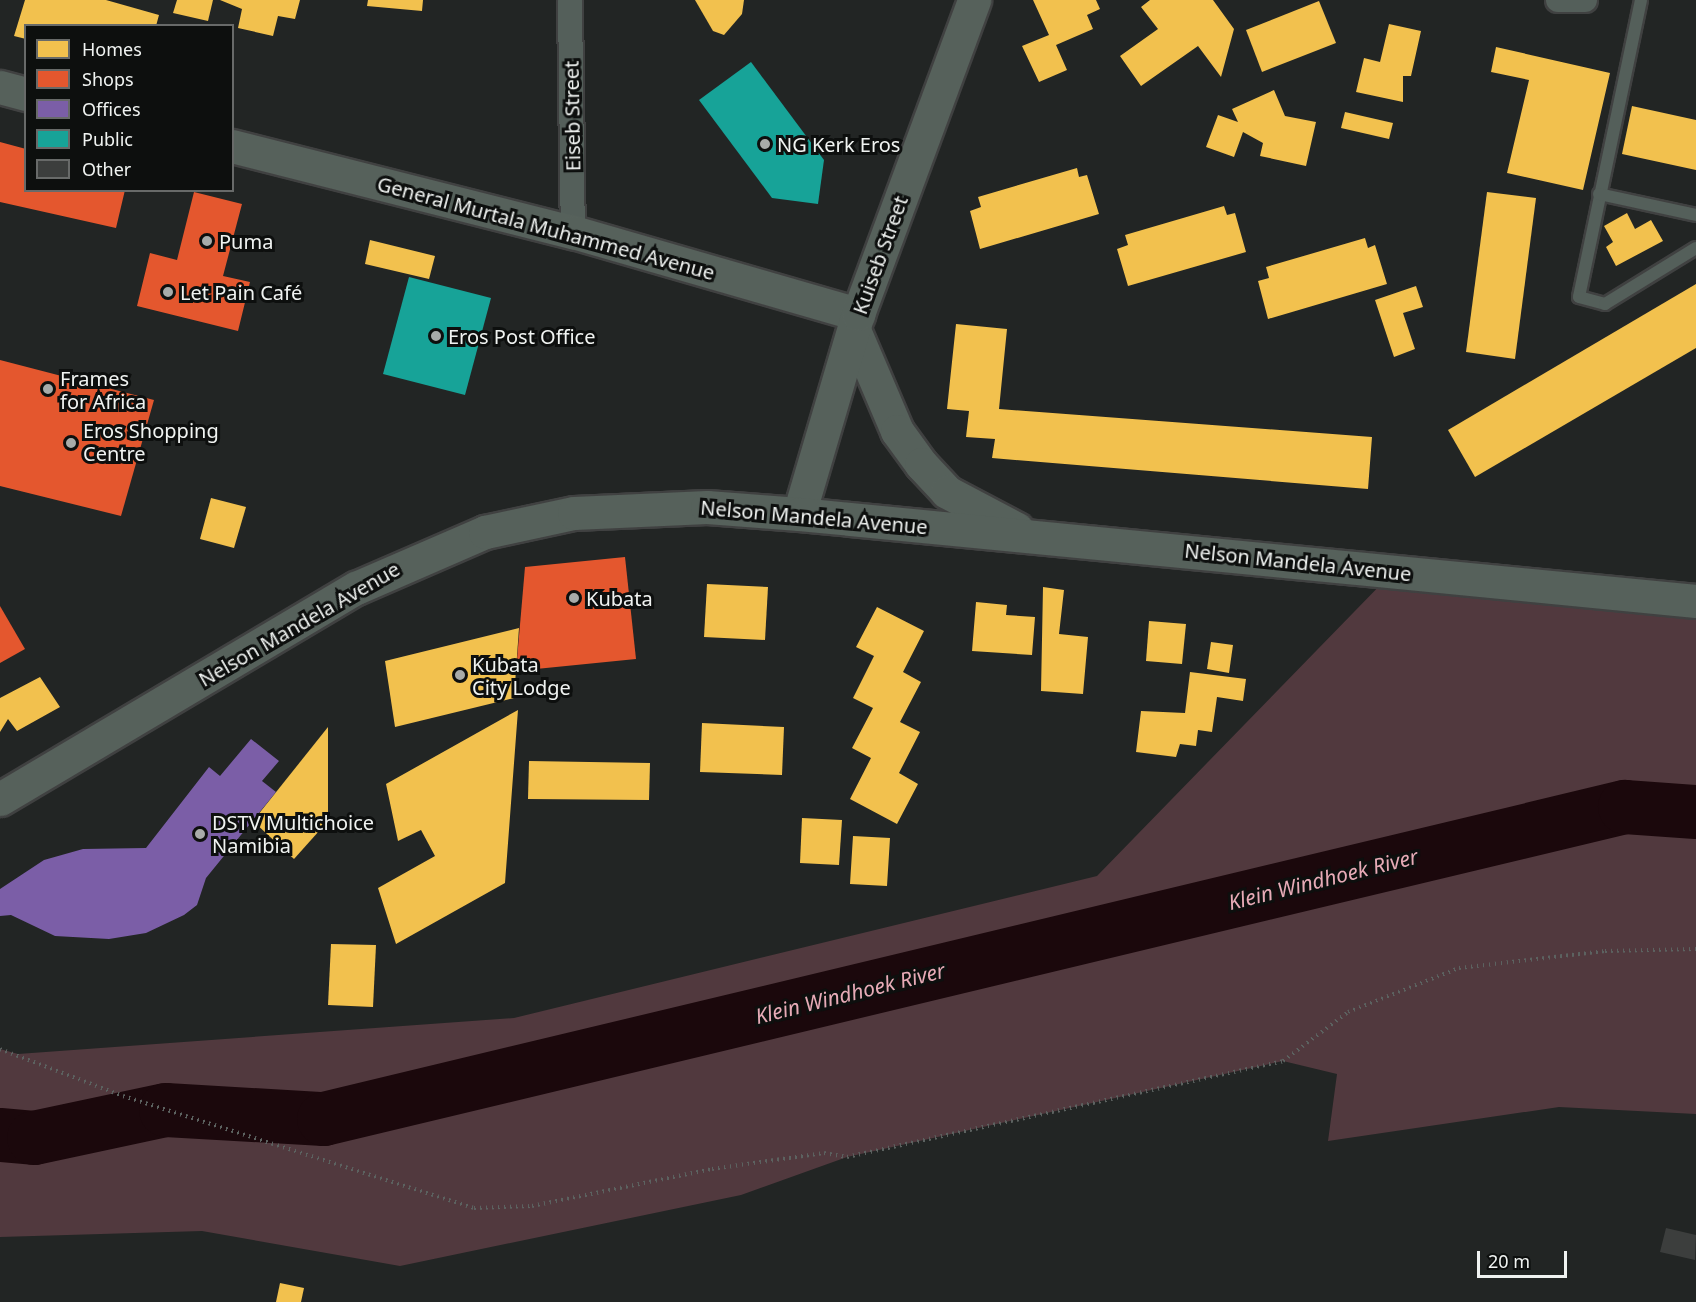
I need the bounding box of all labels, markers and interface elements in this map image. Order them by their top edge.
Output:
legend [24,24,234,192]
text: Homes [82,37,142,61]
street label: Eiseb Street [559,61,585,171]
text: Shops [82,67,134,91]
text: Offices [82,97,141,121]
text: Public [82,127,133,151]
place label: NG Kerk Eros [777,132,900,156]
marker: NG Kerk Eros [758,137,772,151]
text: Other [82,157,131,181]
street label: General Murtala Muhammed Avenue [375,171,717,285]
street label: Kuiseb Street [848,193,912,317]
place label: Puma [219,229,273,253]
marker: Puma [200,234,214,248]
place label: Let Pain Café [180,280,302,304]
marker: Let Pain Café [161,285,175,299]
place label: Eros Post Office [448,324,595,348]
marker: Eros Post Office [429,329,443,343]
place label: Frames for Africa [60,366,146,413]
marker: Frames for Africa [41,382,55,396]
place label: Eros Shopping Centre [83,419,219,466]
marker: Eros Shopping Centre [64,436,78,450]
street label: Nelson Mandela Avenue [699,495,929,539]
street label: Nelson Mandela Avenue [1183,538,1413,586]
street label: Nelson Mandela Avenue [194,557,404,691]
place label: Kubata [586,586,653,610]
marker: Kubata [567,591,581,605]
place label: Kubata City Lodge [472,652,571,699]
marker: Kubata City Lodge [453,668,467,682]
place label: DSTV Multichoice Namibia [212,810,374,857]
marker: DSTV Multichoice Namibia [193,827,207,841]
water label: Klein Windhoek River [1225,843,1421,915]
water label: Klein Windhoek River [752,957,948,1029]
scale bar [1480,1239,1570,1277]
text: 20 m [1488,1249,1530,1273]

